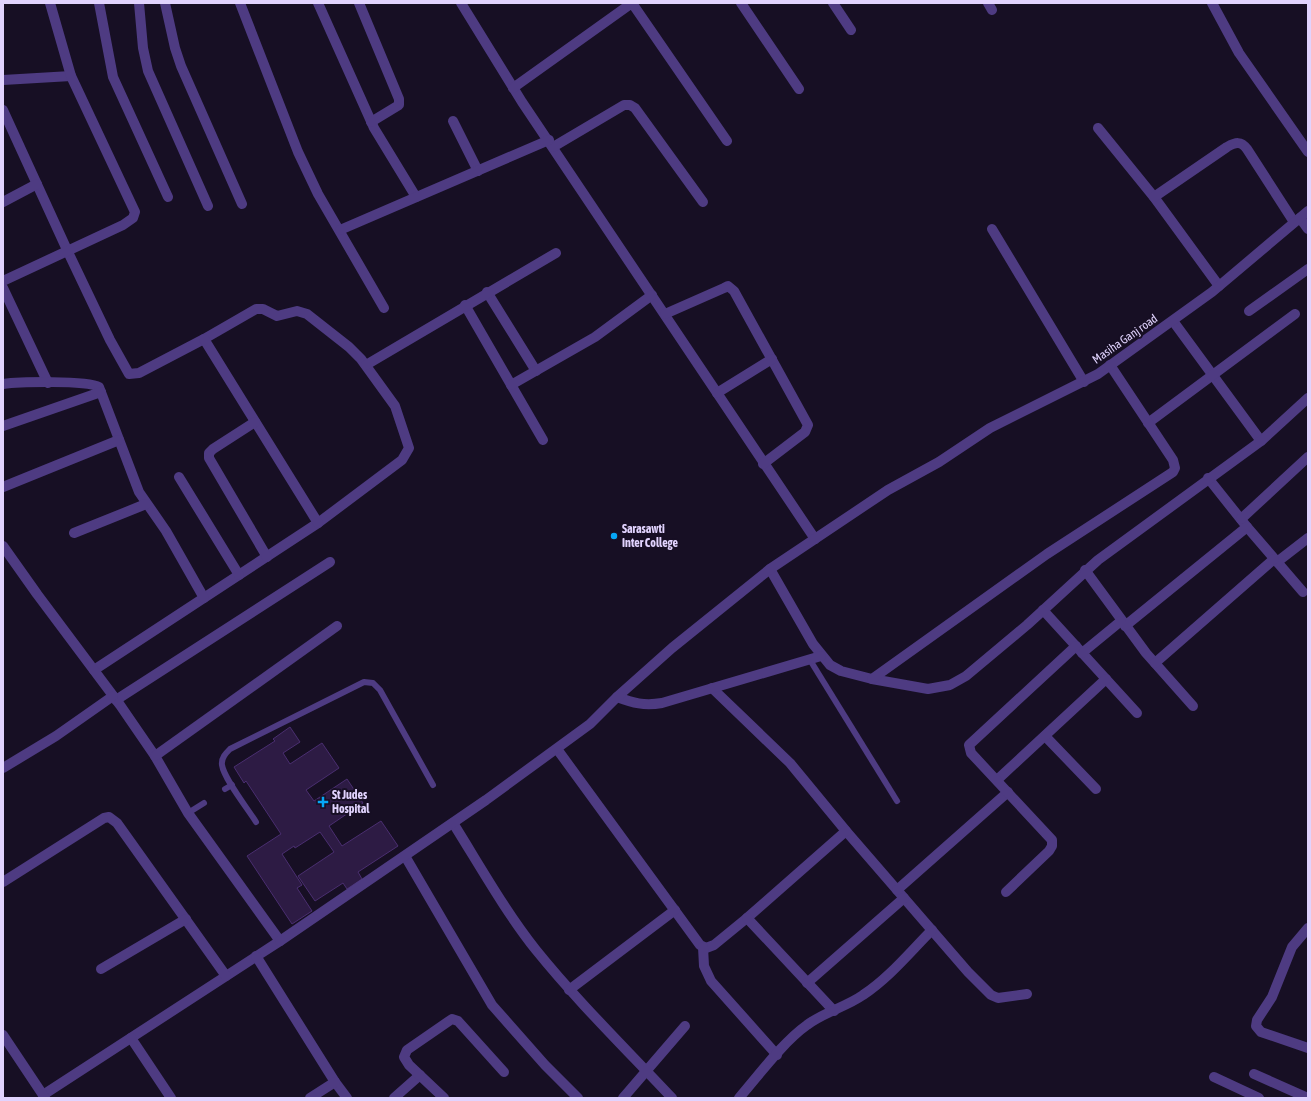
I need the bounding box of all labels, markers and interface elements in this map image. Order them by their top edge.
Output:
street label: Masiha Ganj road [1090,311,1160,367]
place label: Sarasawti Inter College [622,522,678,550]
marker: Sarasawti Inter College [609,531,619,541]
place label: St Judes Hospital [332,788,370,816]
marker: St Judes Hospital [317,796,329,808]

